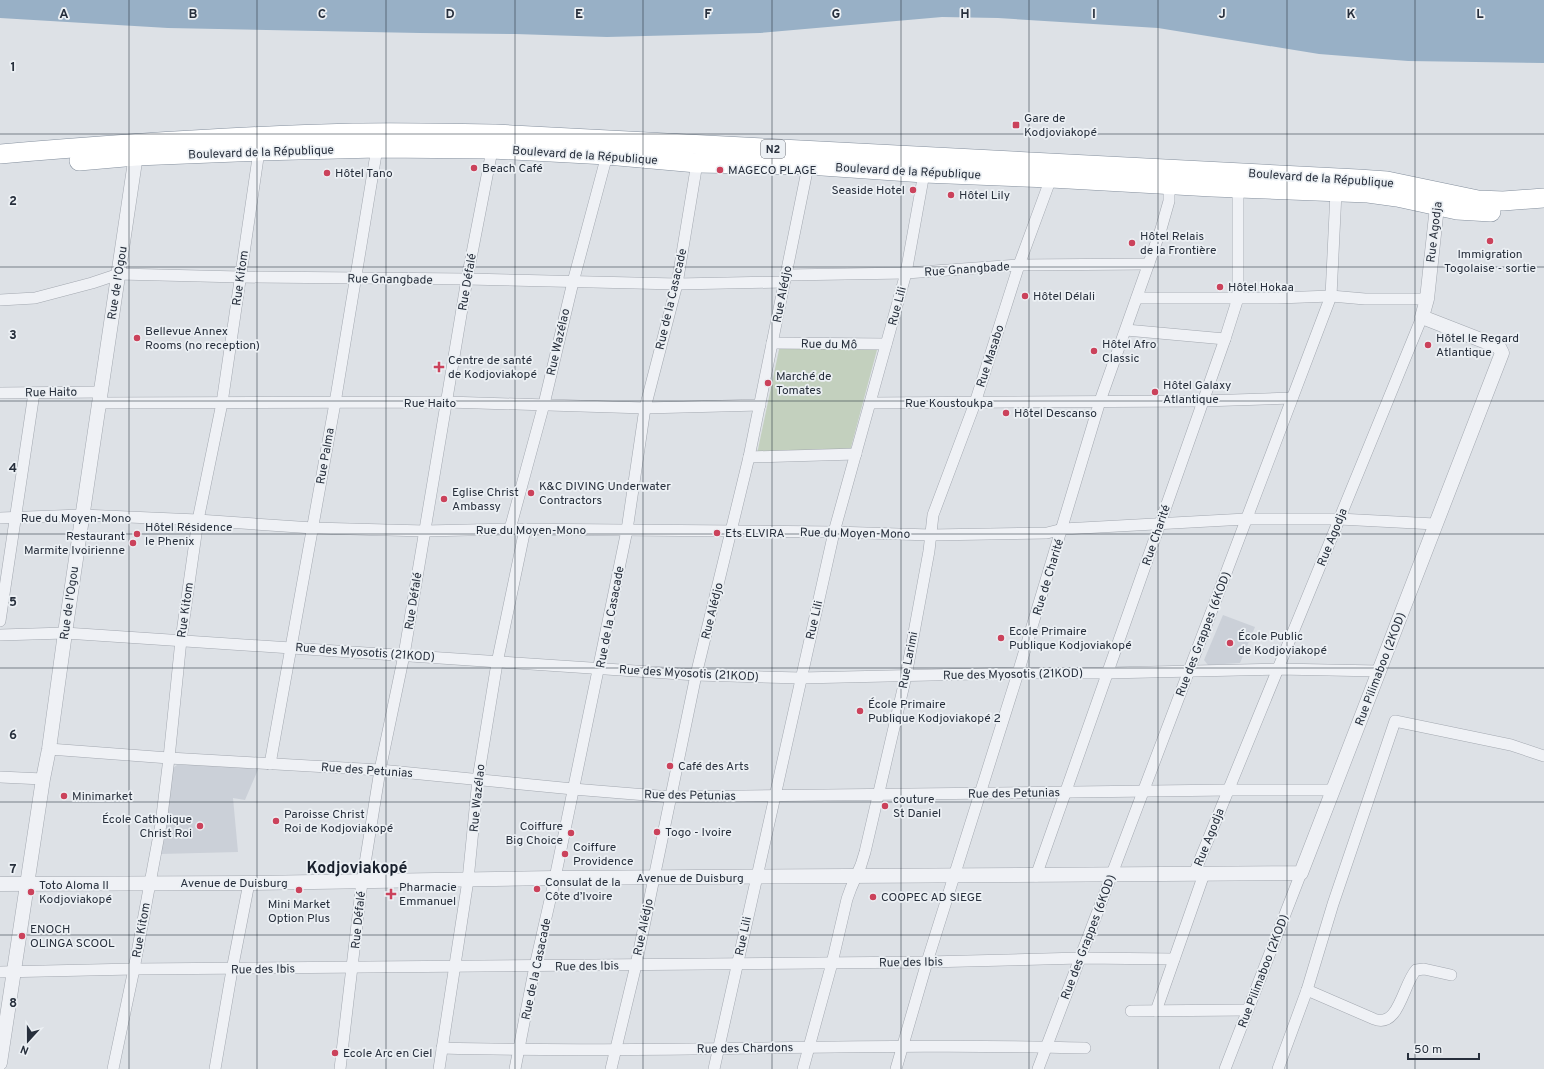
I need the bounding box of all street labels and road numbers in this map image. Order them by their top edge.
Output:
road number: N2 [761,140,785,158]
street label: Boulevard de la République [188,142,334,164]
street label: Boulevard de la République [512,143,658,169]
street label: Boulevard de la République [835,160,981,184]
street label: Boulevard de la République [1248,166,1394,192]
street label: Rue Agodja [1423,201,1447,264]
street label: Rue de l'Ogou [104,245,132,321]
street label: Rue de la Casacade [653,247,691,352]
street label: Rue Kitom [229,249,253,307]
street label: Rue Défalé [455,252,481,312]
street label: Rue Gnangbade [924,259,1010,281]
street label: Rue Alédjo [770,264,796,324]
street label: Rue Gnangbade [347,271,433,289]
street label: Rue Lili [885,285,911,328]
street label: Rue Wazélao [543,307,575,377]
street label: Rue Masabo [973,323,1009,390]
street label: Rue du Mô [801,337,858,353]
street label: Rue Haito [25,385,78,401]
street label: Rue Haito [404,396,456,412]
street label: Rue Koustoukpa [905,396,993,412]
street label: Rue Palma [313,427,339,486]
street label: Rue Charité [1139,503,1175,568]
street label: Rue Agodja [1314,506,1352,569]
street label: Rue du Moyen-Mono [21,511,132,527]
street label: Rue du Moyen-Mono [476,523,587,539]
street label: Rue du Moyen-Mono [800,525,911,543]
street label: Rue de Charité [1030,537,1068,618]
street label: Rue de l'Ogou [57,565,83,641]
street label: Rue de la Casacade [593,565,629,670]
street label: Rue des Grappes (6KOD) [1173,570,1235,699]
street label: Rue Défalé [402,571,426,631]
street label: Rue Kitom [174,581,198,639]
street label: Rue Alédjo [698,581,728,641]
street label: Rue Lili [803,599,827,641]
street label: Rue Pilimaboo (2KOD) [1352,610,1410,728]
street label: Rue Larimi [896,630,922,690]
street label: Rue des Myosotis (21KOD) [295,640,435,666]
street label: Rue des Myosotis (21KOD) [619,662,759,686]
street label: Rue des Myosotis (21KOD) [943,666,1083,684]
street label: Rue des Petunias [320,760,413,782]
street label: Rue Wazélao [466,763,490,833]
street label: Rue des Petunias [968,785,1060,803]
street label: Rue des Petunias [644,787,736,805]
street label: Rue Agodja [1191,806,1229,869]
street label: Avenue de Duisburg [636,871,744,887]
street label: Rue des Grappes (6KOD) [1058,873,1120,1002]
street label: Avenue de Duisburg [180,876,288,892]
street label: Rue Défalé [348,890,370,950]
street label: Rue Alédjo [630,897,658,957]
street label: Rue Kitom [129,901,155,959]
street label: Rue Pilimaboo (2KOD) [1235,912,1293,1030]
street label: Rue Lili [732,915,756,957]
street label: Rue de la Casacade [518,917,556,1022]
street label: Rue des Ibis [879,954,943,972]
street label: Rue des Ibis [555,958,619,976]
street label: Rue des Ibis [231,961,295,979]
street label: Rue des Chardons [697,1040,793,1058]

